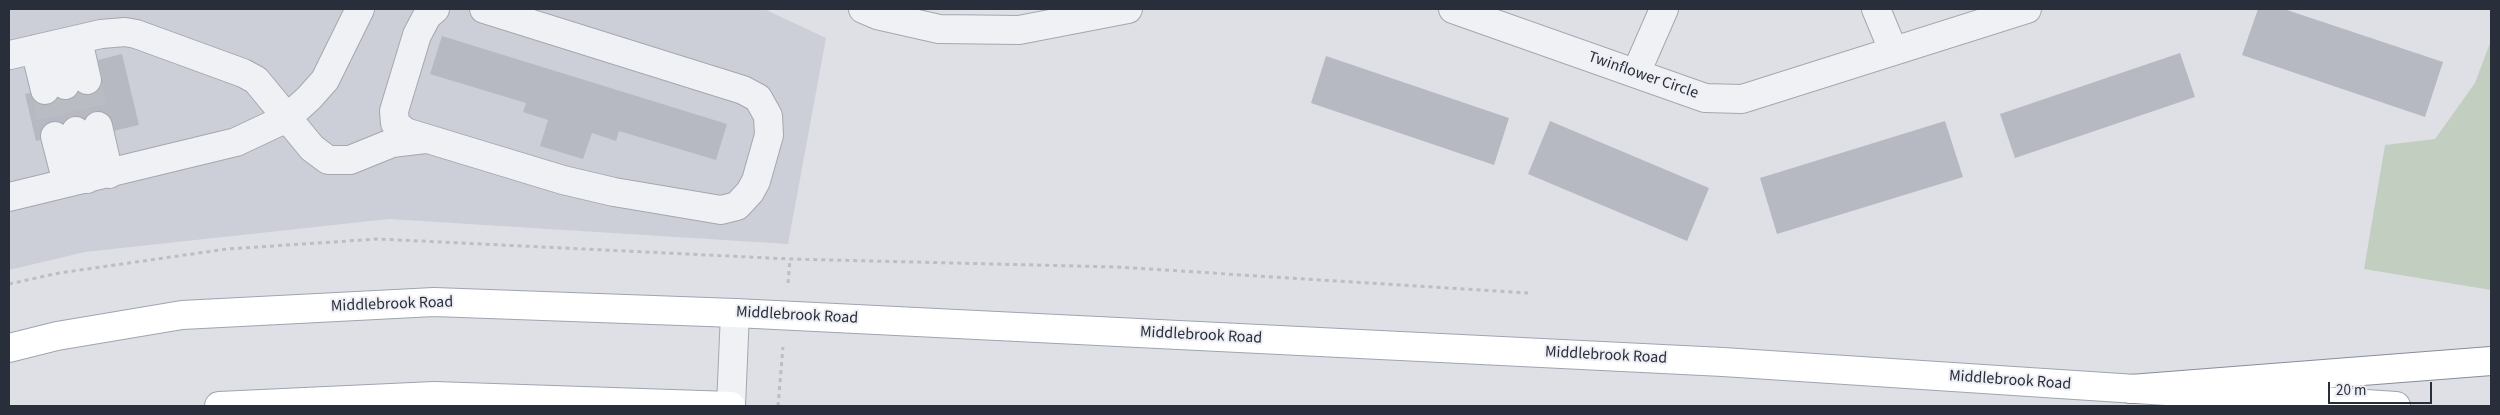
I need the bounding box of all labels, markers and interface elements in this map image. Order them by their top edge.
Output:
street label: Twinflower Circle [1585,48,1701,104]
street label: Middlebrook Road [331,293,453,317]
street label: Middlebrook Road [735,303,859,329]
street label: Middlebrook Road [1139,323,1263,349]
street label: Middlebrook Road [1544,343,1668,369]
street label: Middlebrook Road [1948,367,2072,395]
scale bar [2330,372,2434,404]
text: 20 m [2336,380,2366,401]

